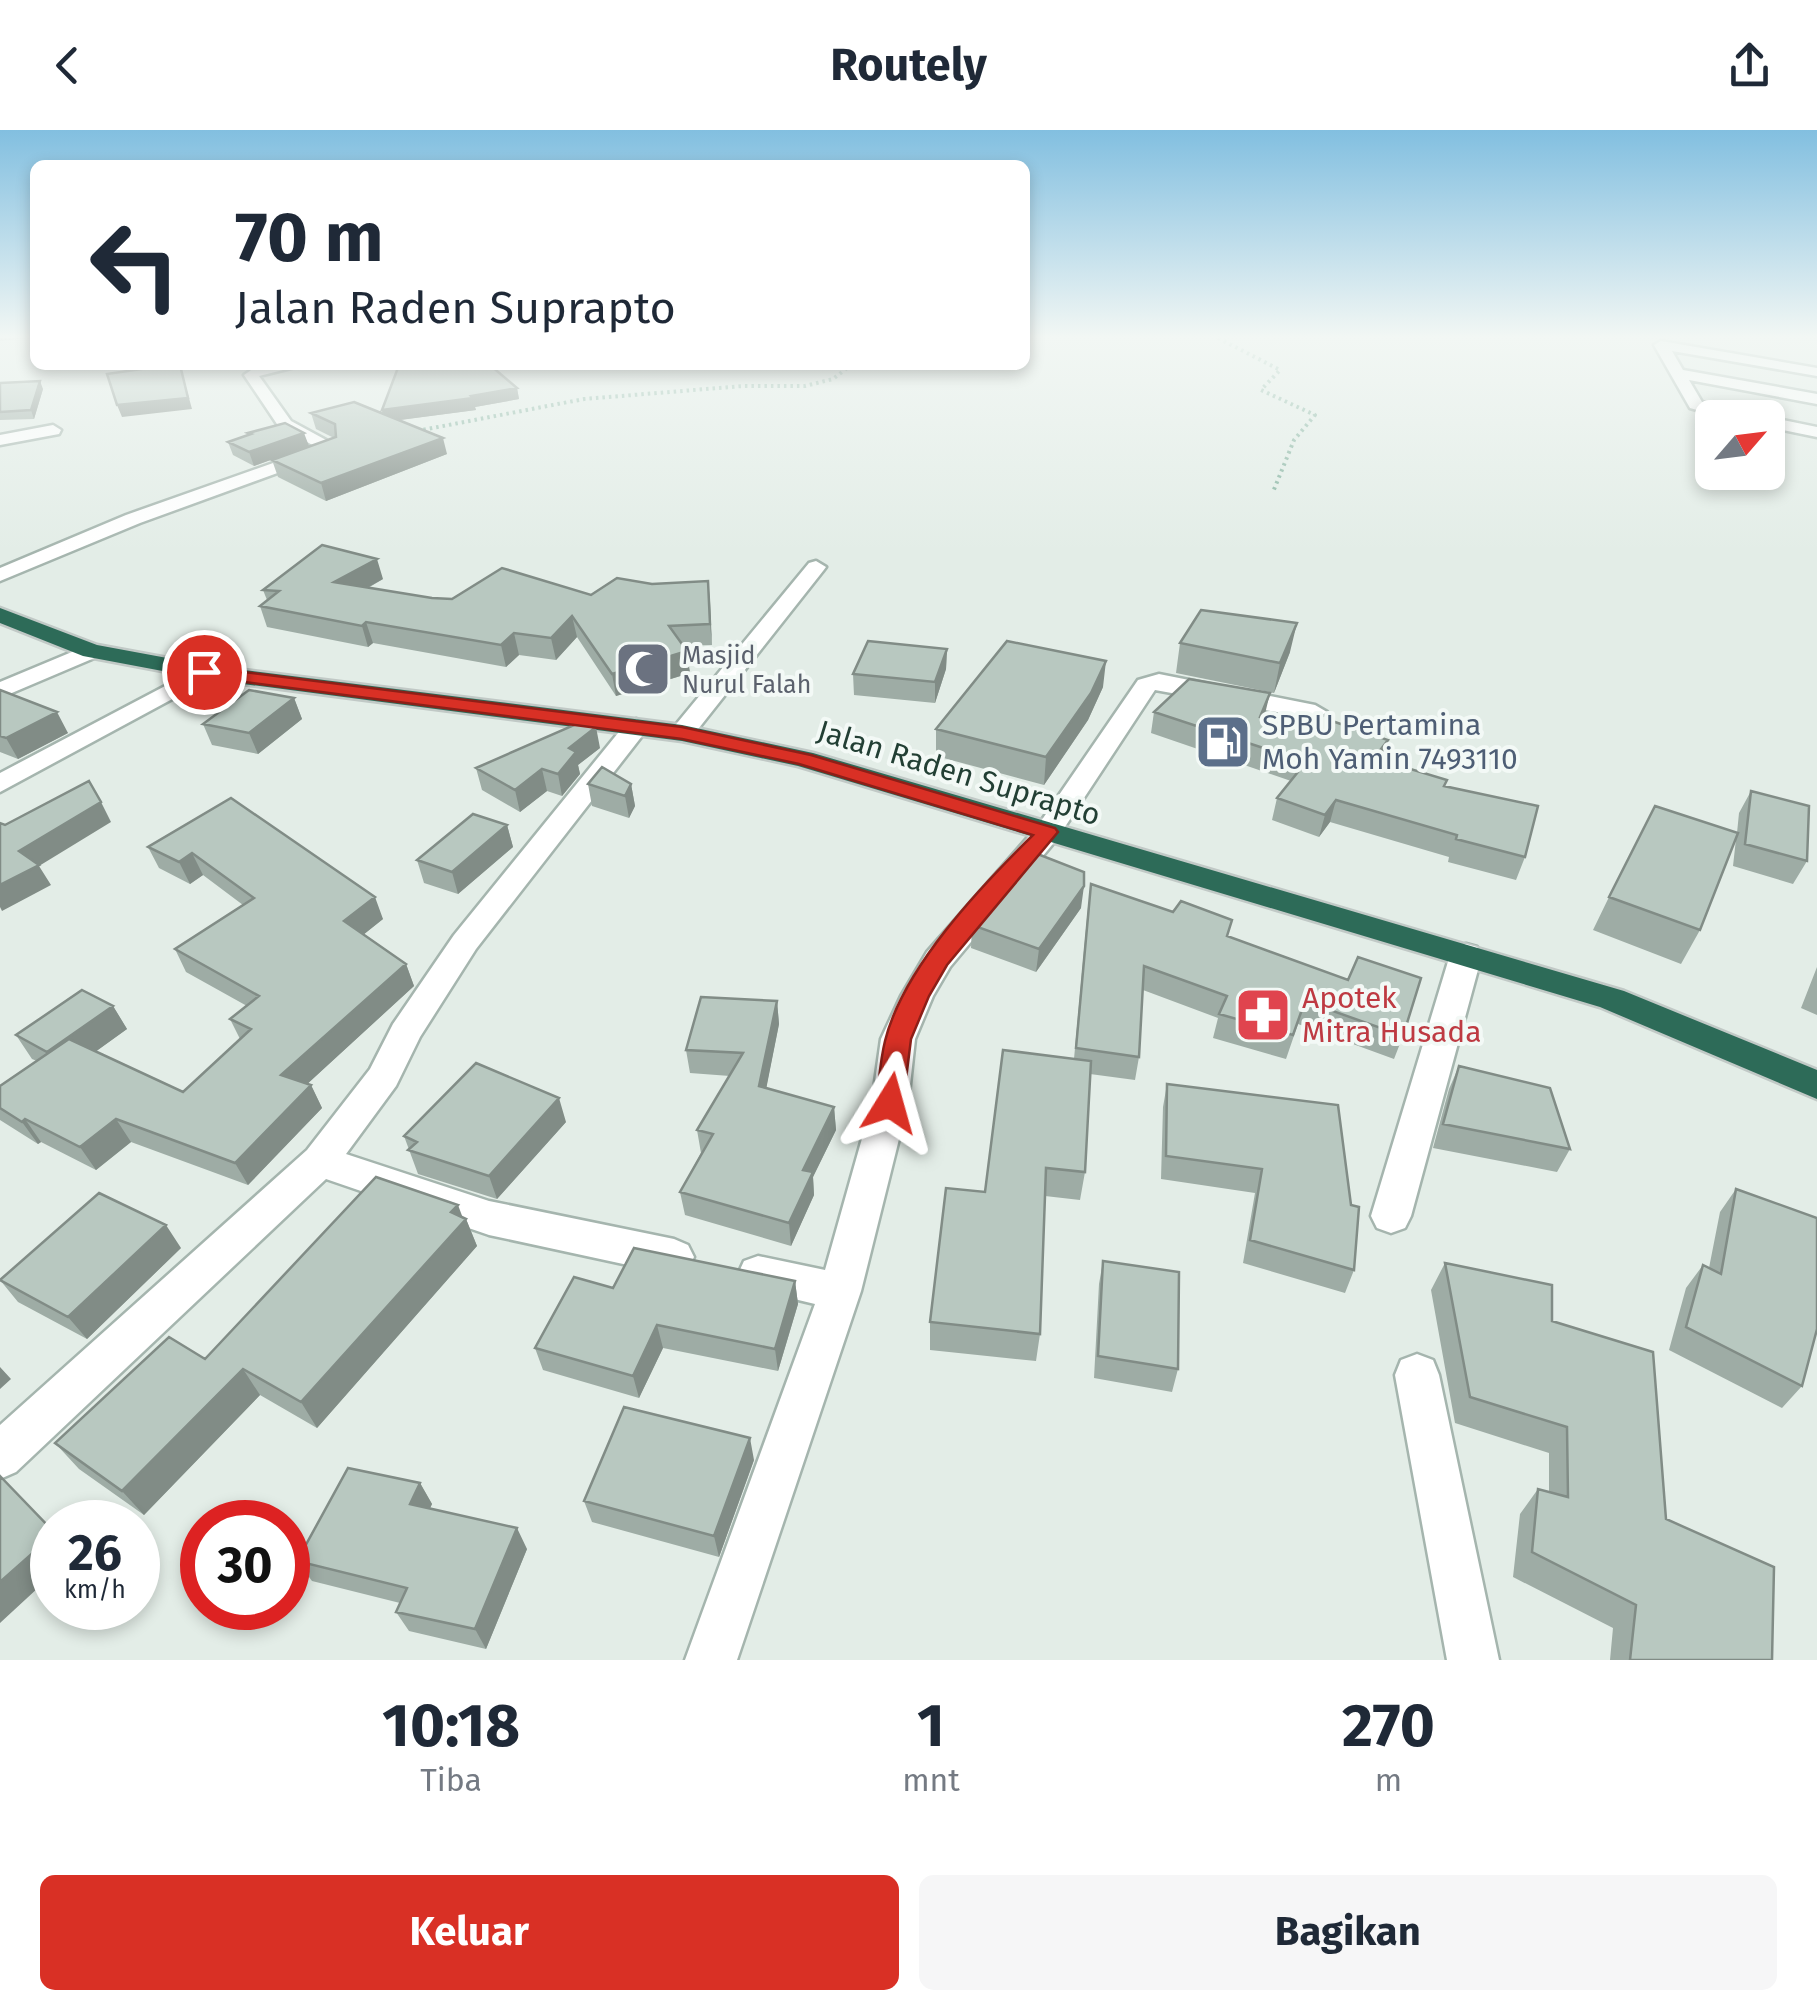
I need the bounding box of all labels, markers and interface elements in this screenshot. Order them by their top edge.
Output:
icon: back [40,38,95,93]
text: Routely [830,38,987,92]
icon: share [1722,38,1777,93]
text: 70 m [235,196,384,280]
icon: left [70,200,200,330]
text: Jalan Raden Suprapto [235,281,676,335]
north arrow [1695,400,1785,490]
map controls [1695,400,1785,490]
pin [162,630,247,715]
mosque icon: Masjid Nurul Falah [613,639,673,699]
place label: Masjid Nurul Falah [682,641,811,700]
icon: arrive [177,645,232,700]
place label: SPBU Pertamina Moh Yamin 7493110 [1262,707,1518,777]
fuel station icon: SPBU Pertamina Moh Yamin 7493110 [1193,712,1253,772]
street label: Jalan Raden Suprapto [813,713,1105,833]
place label: Apotek Mitra Husada [1302,980,1482,1050]
pharmacy icon: Apotek Mitra Husada [1233,985,1293,1045]
position arrow [838,1051,942,1155]
speed limit sign: 30 [180,1500,310,1630]
text: 26 [68,1523,122,1583]
text: km/h [64,1575,126,1605]
text: 10:18 [382,1690,520,1762]
text: 1 [917,1690,945,1762]
text: 270 [1342,1690,1435,1762]
text: Tiba [420,1761,482,1799]
text: mnt [902,1761,960,1799]
text: m [1375,1761,1402,1799]
button: Keluar [40,1875,899,1990]
button: Bagikan [919,1875,1777,1990]

